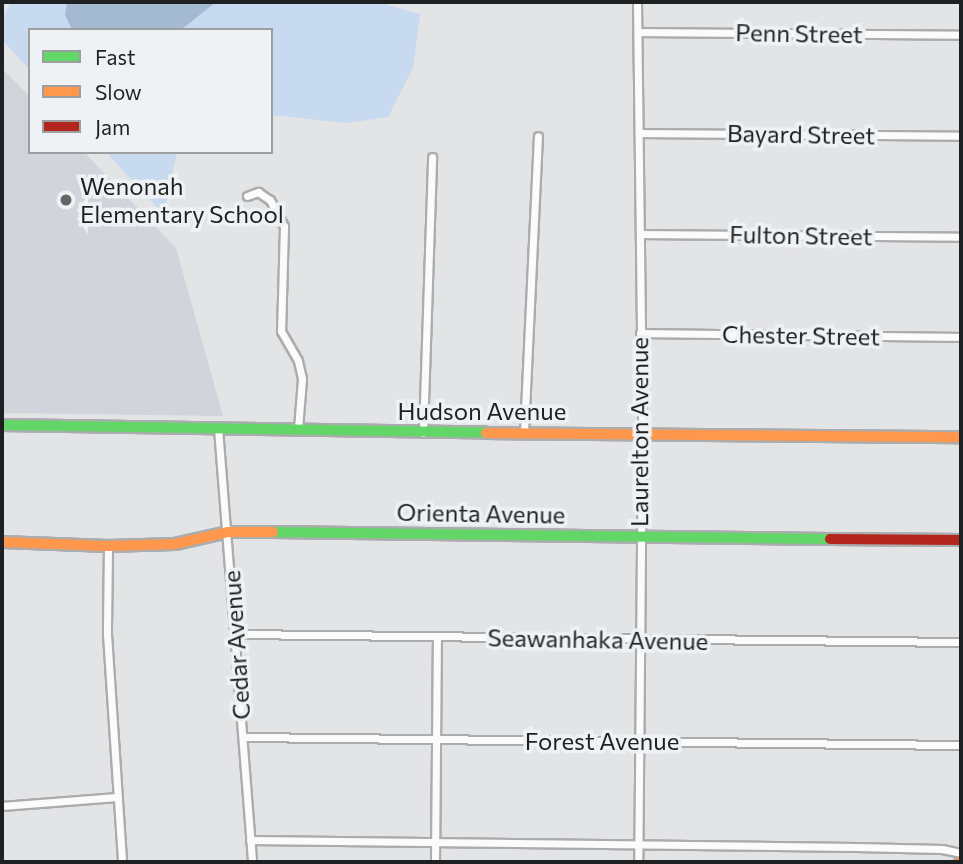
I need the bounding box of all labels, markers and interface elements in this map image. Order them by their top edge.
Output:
street label: Penn Street [735,17,863,49]
legend [28,28,273,154]
text: Fast [95,44,136,69]
text: Slow [95,79,142,104]
text: Jam [95,114,130,139]
street label: Bayard Street [727,118,875,150]
place label: Wenonah Elementary School [80,172,284,228]
marker: Wenonah Elementary School [58,192,74,208]
street label: Fulton Street [729,219,873,251]
street label: Chester Street [722,319,880,351]
street label: Laurelton Avenue [625,337,653,527]
street label: Hudson Avenue [398,397,566,425]
street label: Orienta Avenue [396,497,566,529]
street label: Cedar Avenue [216,569,256,721]
street label: Seawanhaka Avenue [487,623,709,655]
street label: Forest Avenue [525,727,679,755]

